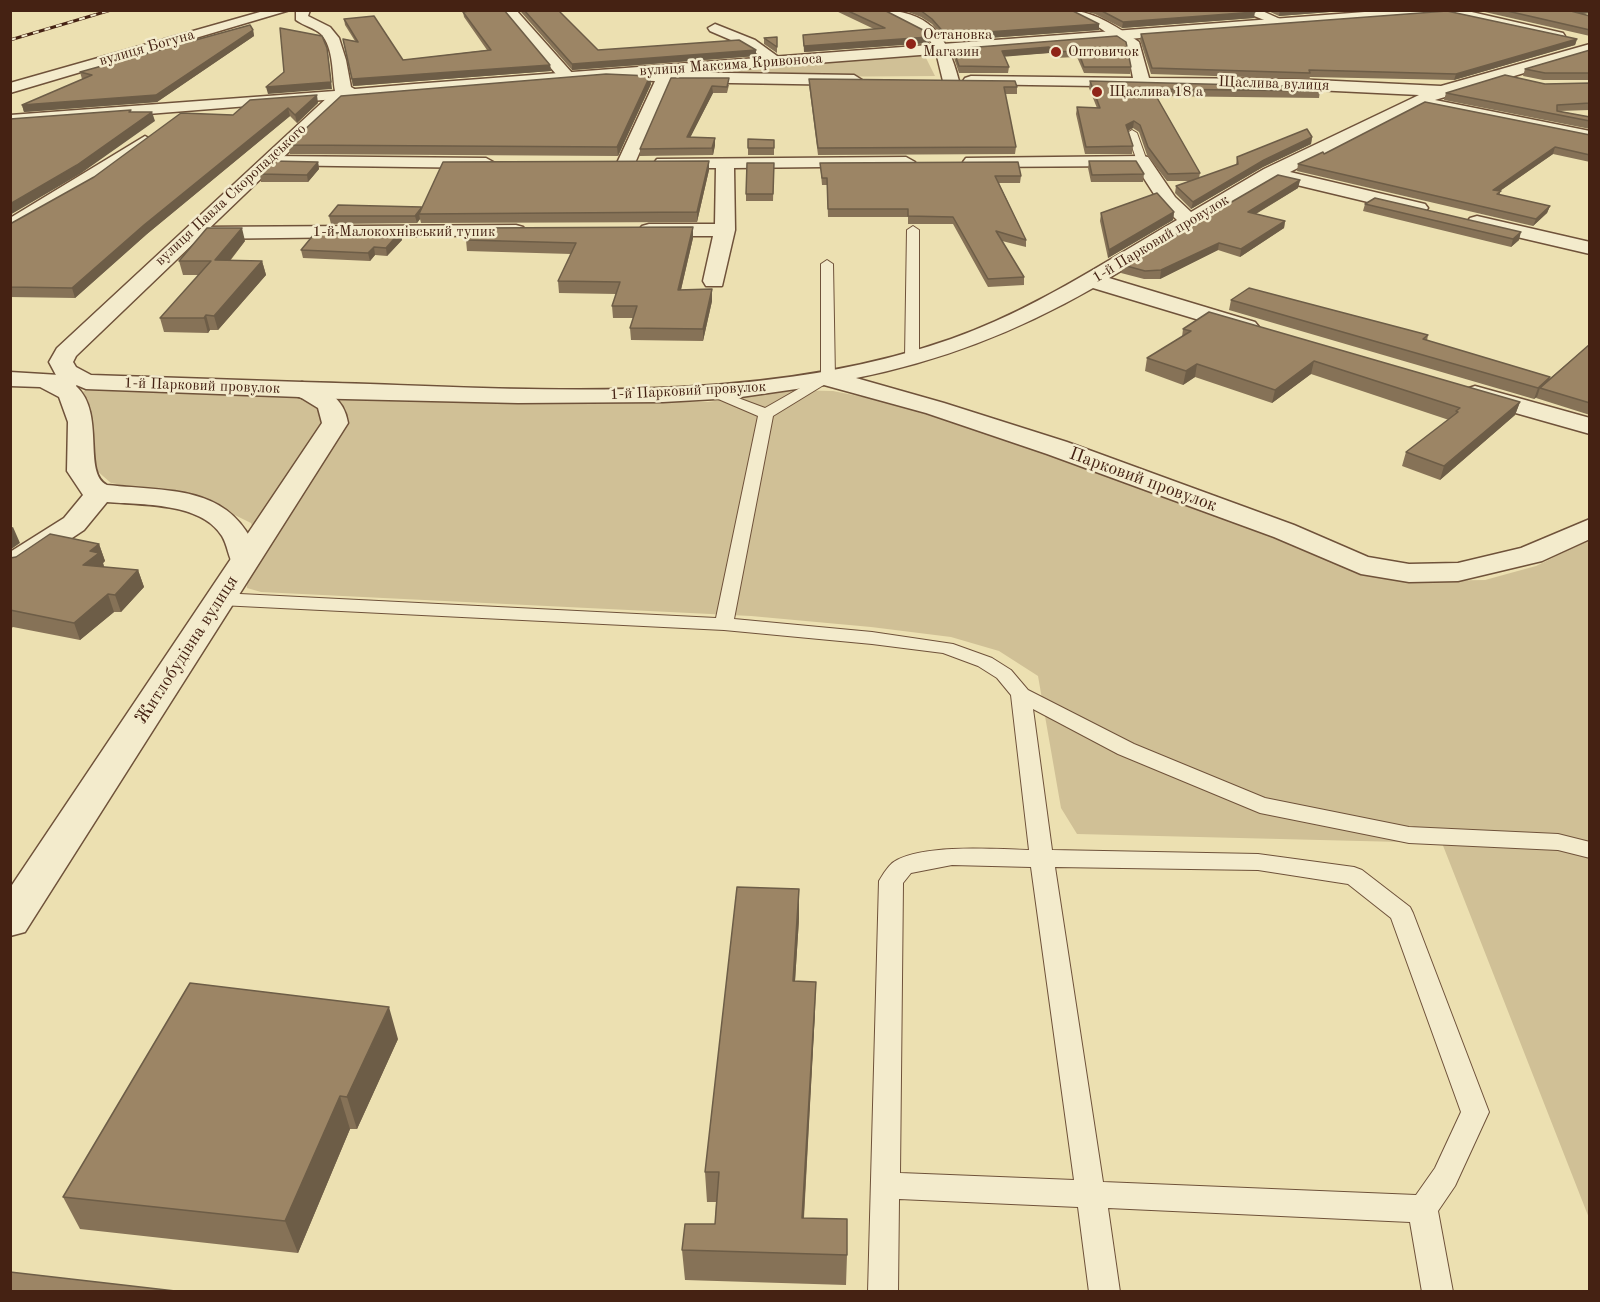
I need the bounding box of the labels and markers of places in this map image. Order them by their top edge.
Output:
place label: Остановка Магазин [923,26,992,61]
marker: Остановка Магазин [904,37,918,51]
place label: Оптовичок [1068,43,1139,61]
marker: Оптовичок [1049,45,1063,59]
place label: Щаслива 18 а [1109,83,1203,101]
marker: Щаслива 18 а [1090,85,1104,99]

